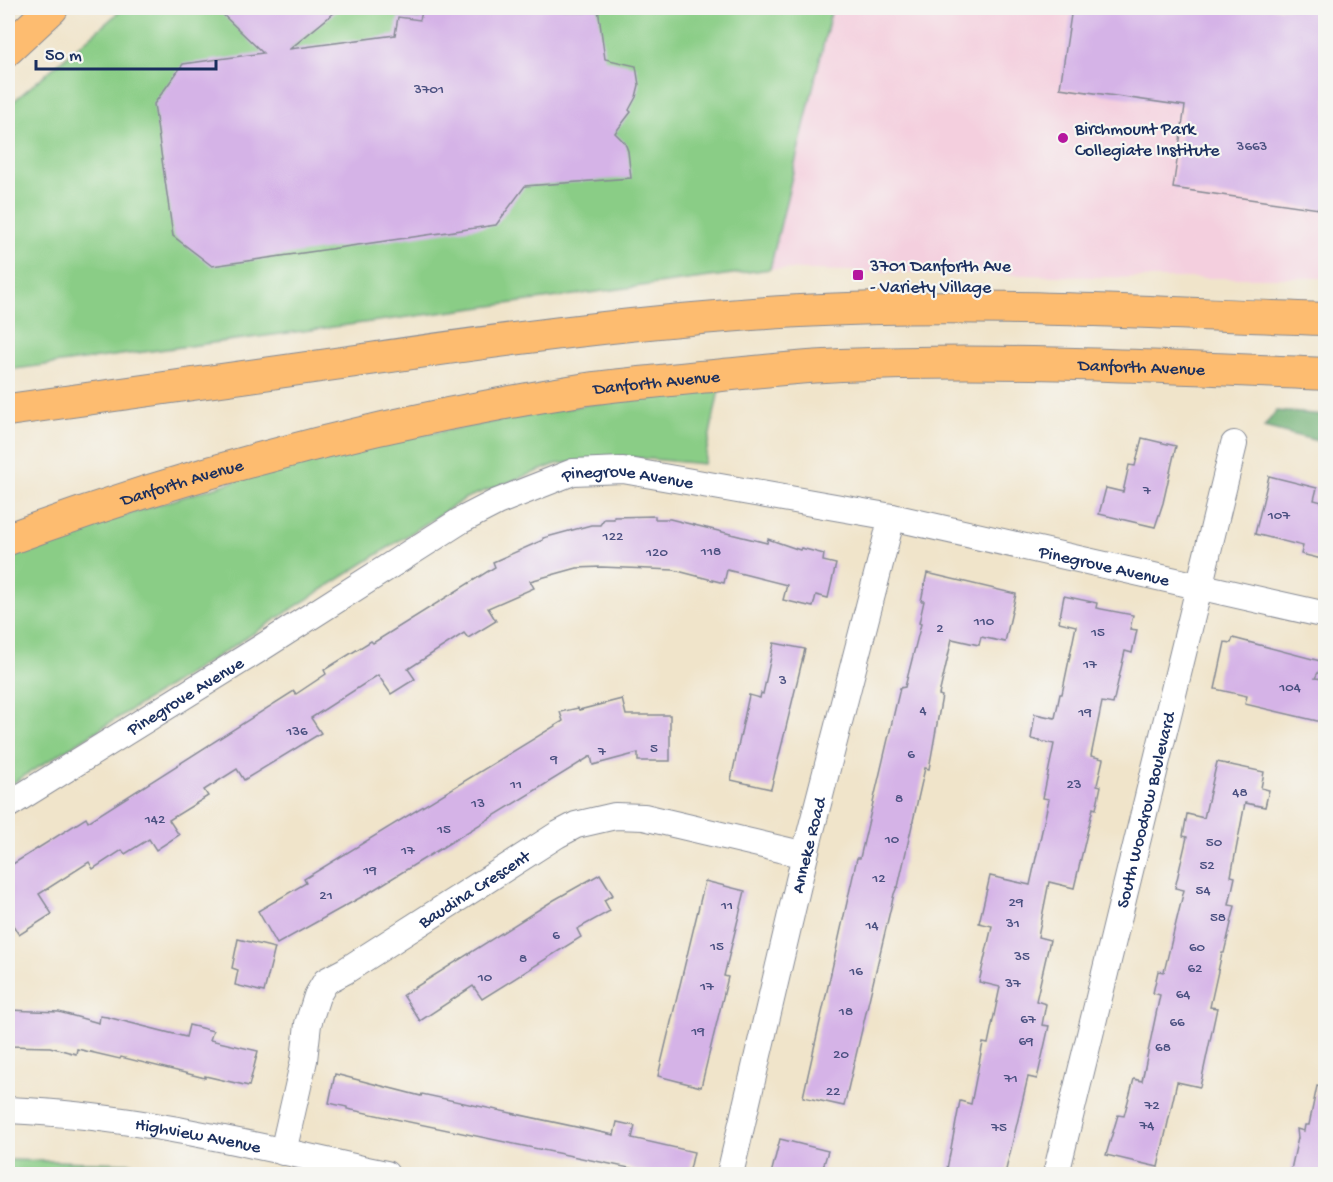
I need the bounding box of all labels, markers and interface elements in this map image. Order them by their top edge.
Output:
scale bar [36,33,216,71]
text: 50 m [45,46,82,67]
house number: 3701 [413,81,444,99]
place label: Birchmount Park Collegiate Institute [1074,120,1220,162]
marker: Birchmount Park Collegiate Institute [1056,131,1070,145]
house number: 3663 [1236,138,1268,156]
place label: 3701 Danforth Ave - Variety Village [869,257,1012,299]
marker: 3701 Danforth Ave - Variety Village [851,268,865,282]
street label: Danforth Avenue [1077,356,1206,382]
street label: Danforth Avenue [591,367,722,401]
street label: Danforth Avenue [118,455,247,513]
street label: Pinegrove Avenue [558,462,696,495]
house number: 7 [1142,482,1152,500]
house number: 107 [1267,507,1291,525]
house number: 122 [602,528,623,546]
street label: Pinegrove Avenue [1036,542,1172,592]
house number: 118 [700,543,721,561]
house number: 120 [645,544,668,562]
house number: 110 [973,613,995,631]
house number: 2 [936,620,944,638]
house number: 15 [1090,624,1105,642]
street label: Pinegrove Avenue [123,653,249,742]
house number: 17 [1082,656,1098,674]
house number: 3 [778,672,787,690]
house number: 104 [1278,679,1301,697]
house number: 4 [919,702,927,720]
house number: 19 [1077,704,1092,722]
street label: South Woodrow Boulevard [1113,709,1182,910]
house number: 136 [285,723,308,741]
house number: 5 [650,740,658,758]
house number: 7 [597,743,607,761]
house number: 6 [907,746,915,764]
house number: 9 [549,751,558,769]
house number: 11 [509,776,522,794]
house number: 23 [1066,776,1082,794]
house number: 48 [1232,784,1248,802]
house number: 8 [895,790,903,808]
street label: Anneke Road [788,794,832,896]
house number: 13 [470,795,485,813]
house number: 142 [144,811,165,829]
house number: 15 [436,821,451,839]
house number: 10 [884,831,900,849]
house number: 50 [1206,834,1223,852]
house number: 17 [400,842,416,860]
street label: Baudina Crescent [415,846,536,935]
house number: 52 [1199,857,1215,875]
house number: 19 [362,862,377,880]
house number: 12 [871,870,886,888]
house number: 54 [1196,882,1211,900]
house number: 21 [319,887,333,905]
house number: 29 [1009,894,1024,912]
house number: 11 [720,897,733,915]
house number: 58 [1210,909,1226,927]
house number: 31 [1005,915,1020,933]
house number: 14 [864,917,879,935]
house number: 6 [552,927,560,945]
house number: 15 [709,938,724,956]
house number: 60 [1189,939,1206,957]
house number: 35 [1013,948,1030,966]
house number: 8 [519,950,527,968]
house number: 62 [1188,960,1202,978]
house number: 16 [848,963,863,981]
house number: 10 [477,969,493,987]
house number: 37 [1004,975,1022,993]
house number: 17 [699,978,715,996]
house number: 64 [1176,986,1190,1004]
house number: 18 [838,1003,853,1021]
house number: 67 [1020,1011,1037,1029]
house number: 66 [1169,1014,1185,1032]
house number: 19 [690,1023,705,1041]
house number: 69 [1018,1033,1034,1051]
house number: 68 [1155,1039,1171,1057]
house number: 20 [833,1046,849,1064]
house number: 71 [1003,1070,1018,1088]
house number: 22 [826,1083,840,1101]
house number: 72 [1143,1097,1160,1115]
street label: Highview Avenue [133,1115,263,1159]
house number: 74 [1139,1117,1154,1135]
house number: 75 [990,1119,1007,1137]

